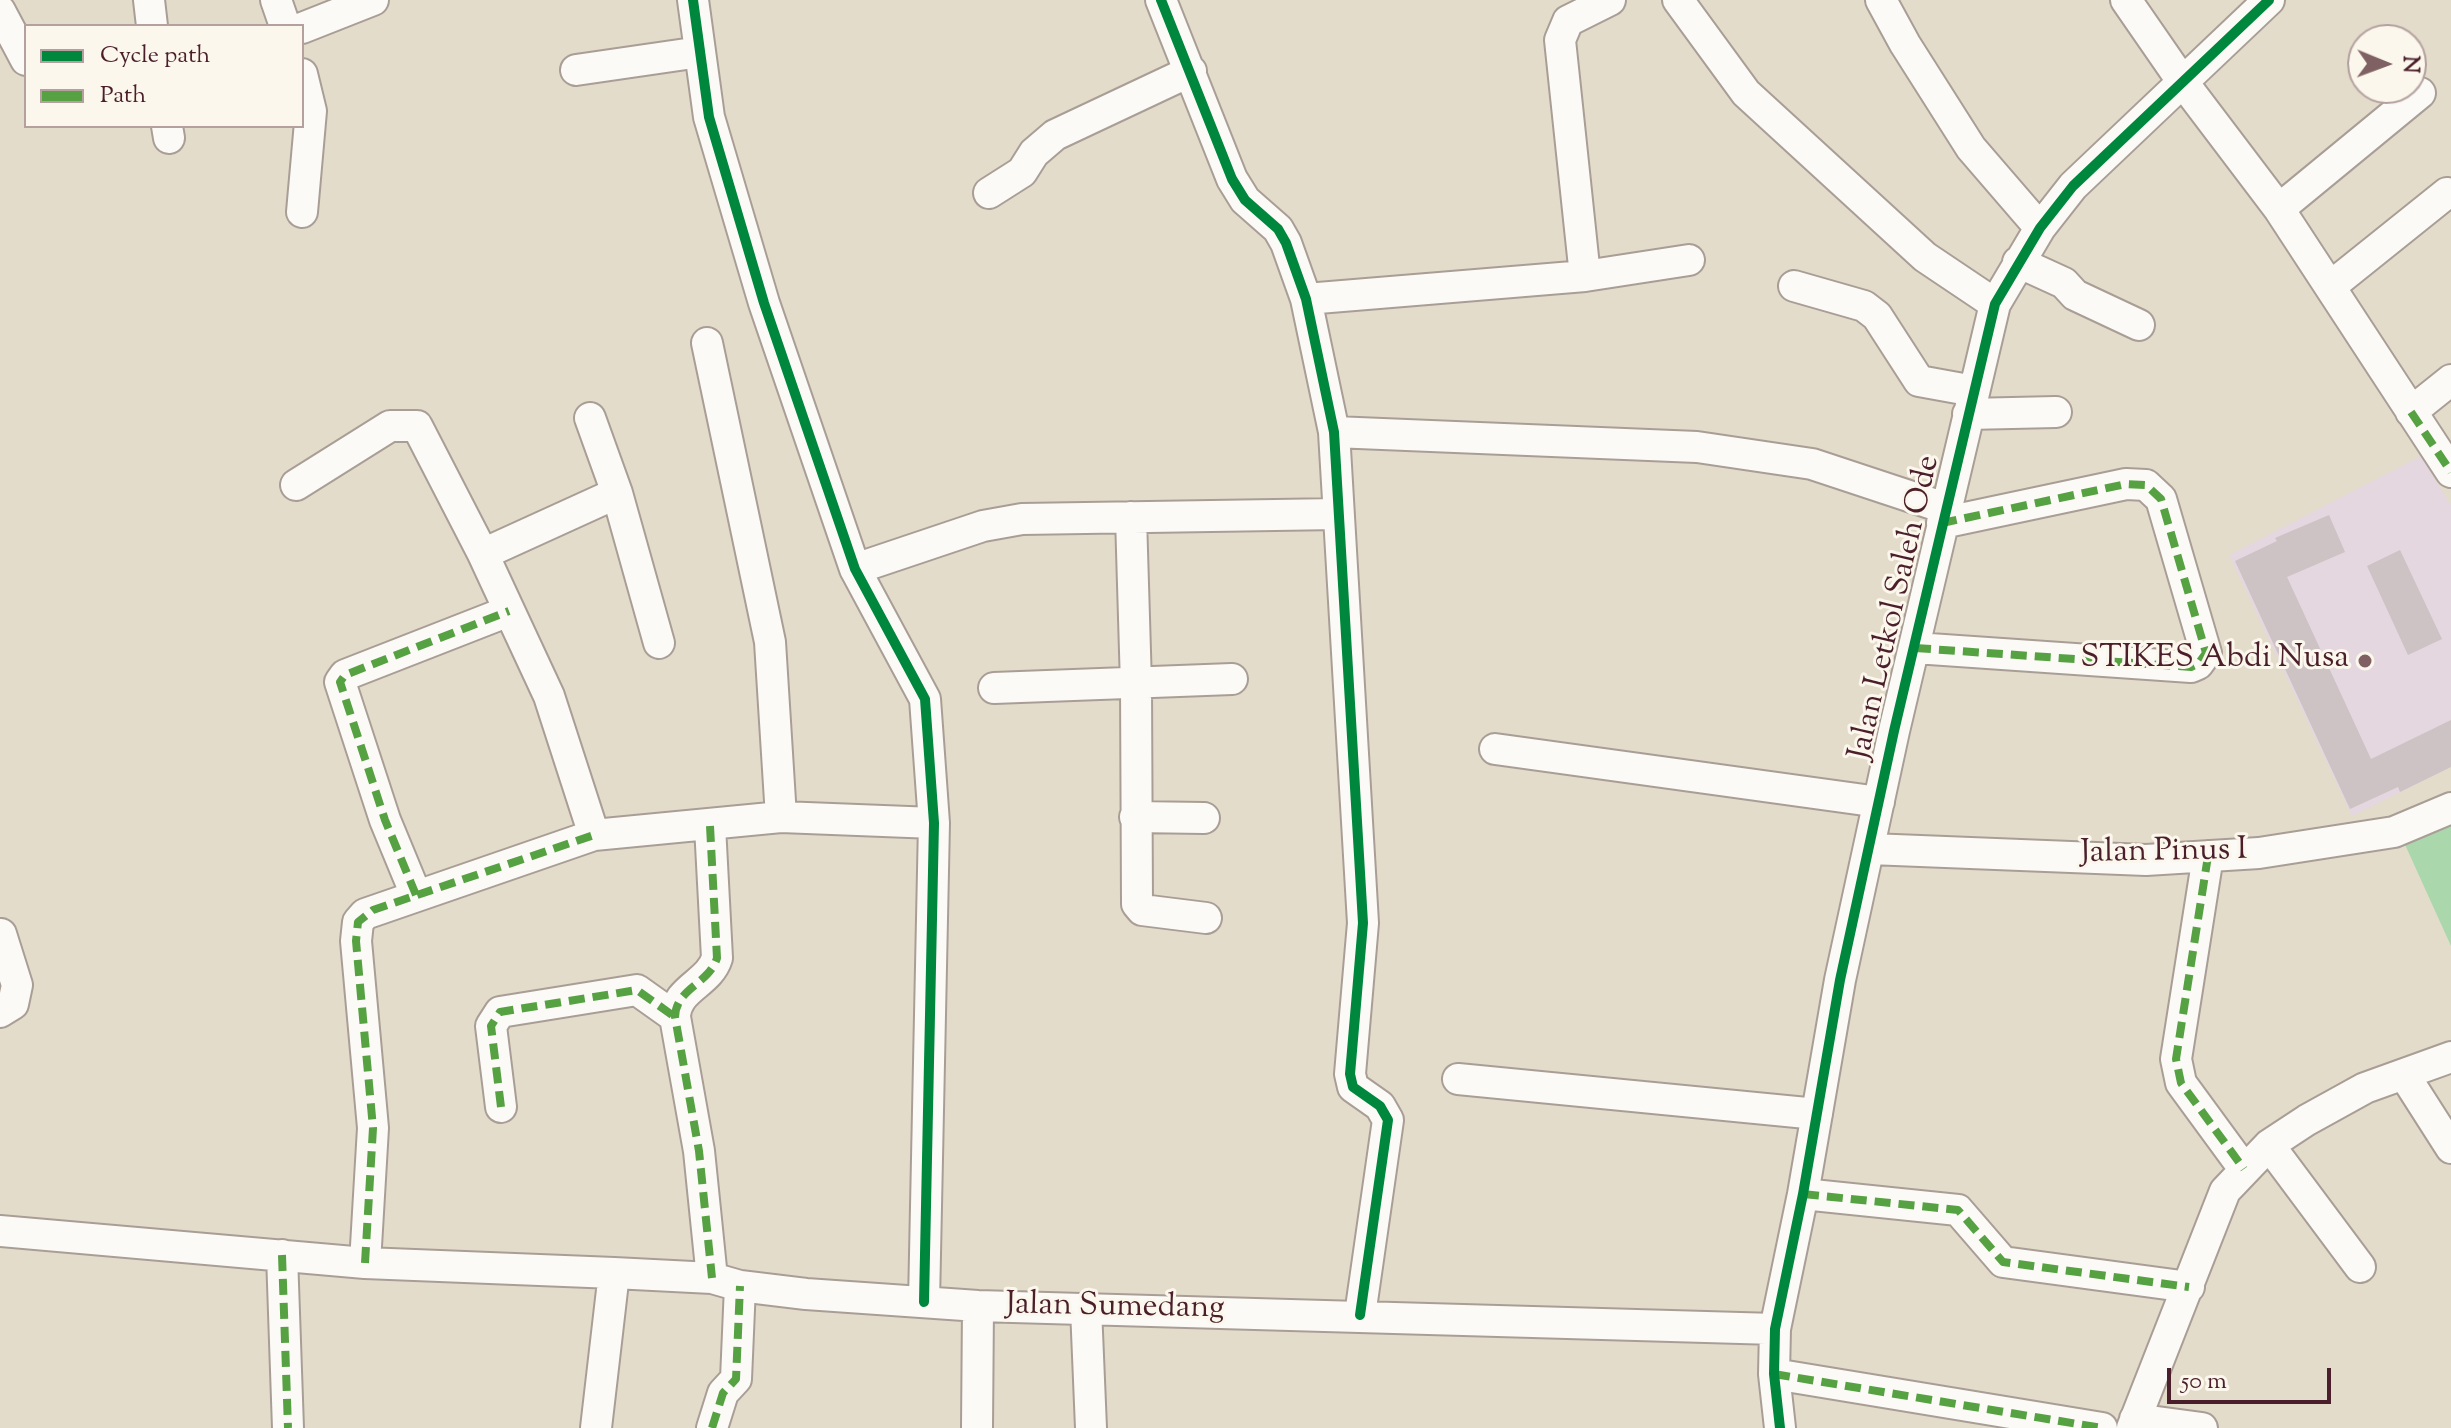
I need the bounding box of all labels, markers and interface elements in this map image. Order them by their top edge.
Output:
legend [24,24,304,128]
north arrow [2347,24,2427,104]
text: Cycle path [100,39,210,73]
text: N [2393,55,2425,73]
text: Path [100,79,146,113]
street label: Jalan Letkol Saleh Ode [1843,452,1951,764]
place label: STIKES Abdi Nusa [2080,642,2349,680]
marker: STIKES Abdi Nusa [2356,652,2374,670]
street label: Jalan Pinus I [2080,833,2248,875]
street label: Jalan Sumedang [1005,1288,1225,1330]
scale bar [2171,1352,2335,1402]
text: 50 m [2181,1365,2227,1399]

